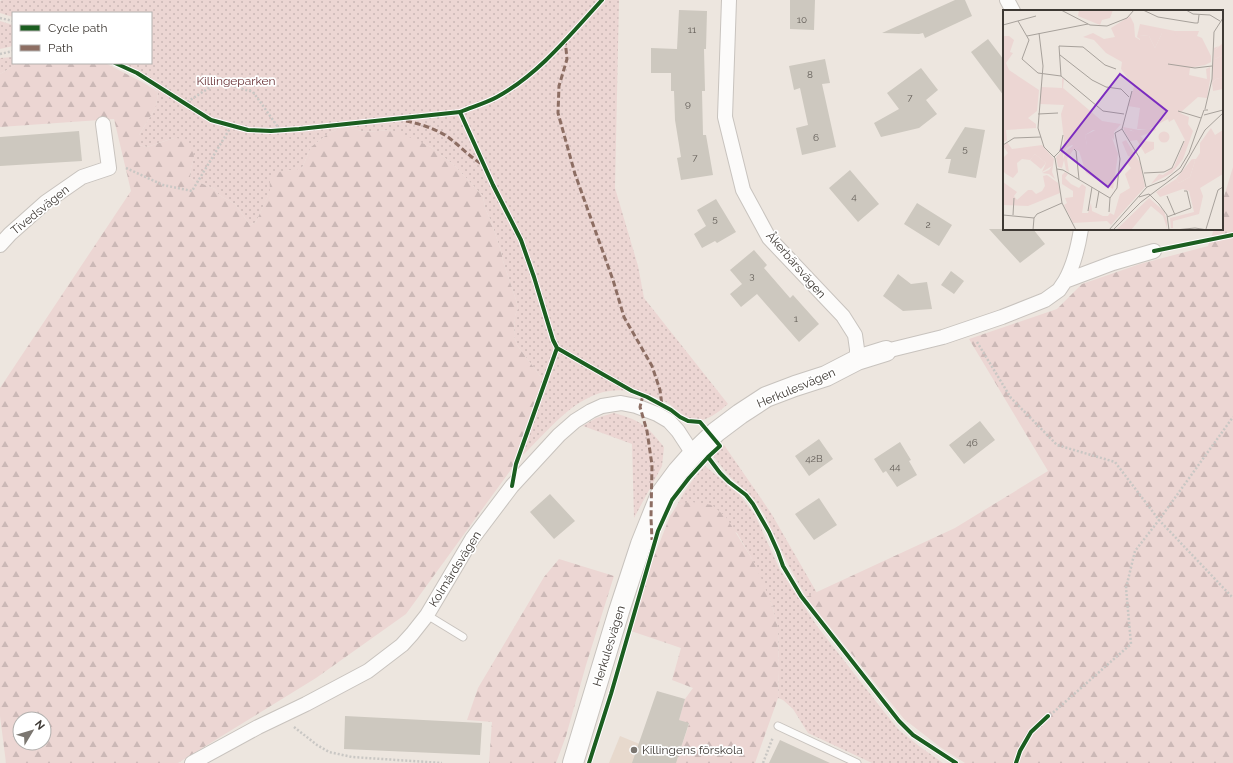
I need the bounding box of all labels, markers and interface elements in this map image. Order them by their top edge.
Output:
inset map [1003,10,1223,230]
legend [12,12,152,64]
house number: 10 [797,14,807,25]
text: Cycle path [48,21,107,35]
house number: 11 [688,24,697,35]
text: Path [48,41,73,55]
house number: 8 [807,69,813,80]
park label: Killingeparken [196,74,276,88]
house number: 7 [907,92,913,103]
house number: 9 [685,98,691,109]
house number: 6 [813,132,819,143]
house number: 5 [962,143,968,154]
house number: 7 [692,152,698,163]
street label: Tivedsvägen [8,182,72,238]
house number: 4 [851,191,857,202]
house number: 5 [712,213,718,224]
house number: 2 [925,219,931,230]
street label: Åkerbärsvägen [763,229,829,301]
house number: 3 [749,270,755,281]
house number: 1 [794,313,799,324]
street label: Herkulesvägen [755,365,837,411]
house number: 46 [966,437,978,448]
house number: 42B [805,453,823,464]
house number: 44 [890,461,901,472]
street label: Kolmårdsvägen [426,529,484,609]
street label: Herkulesvägen [590,604,628,688]
north arrow [12,711,52,751]
text: N [32,718,47,732]
place label: Killingens förskola [642,743,743,757]
marker: Killingens förskola [629,745,639,755]

